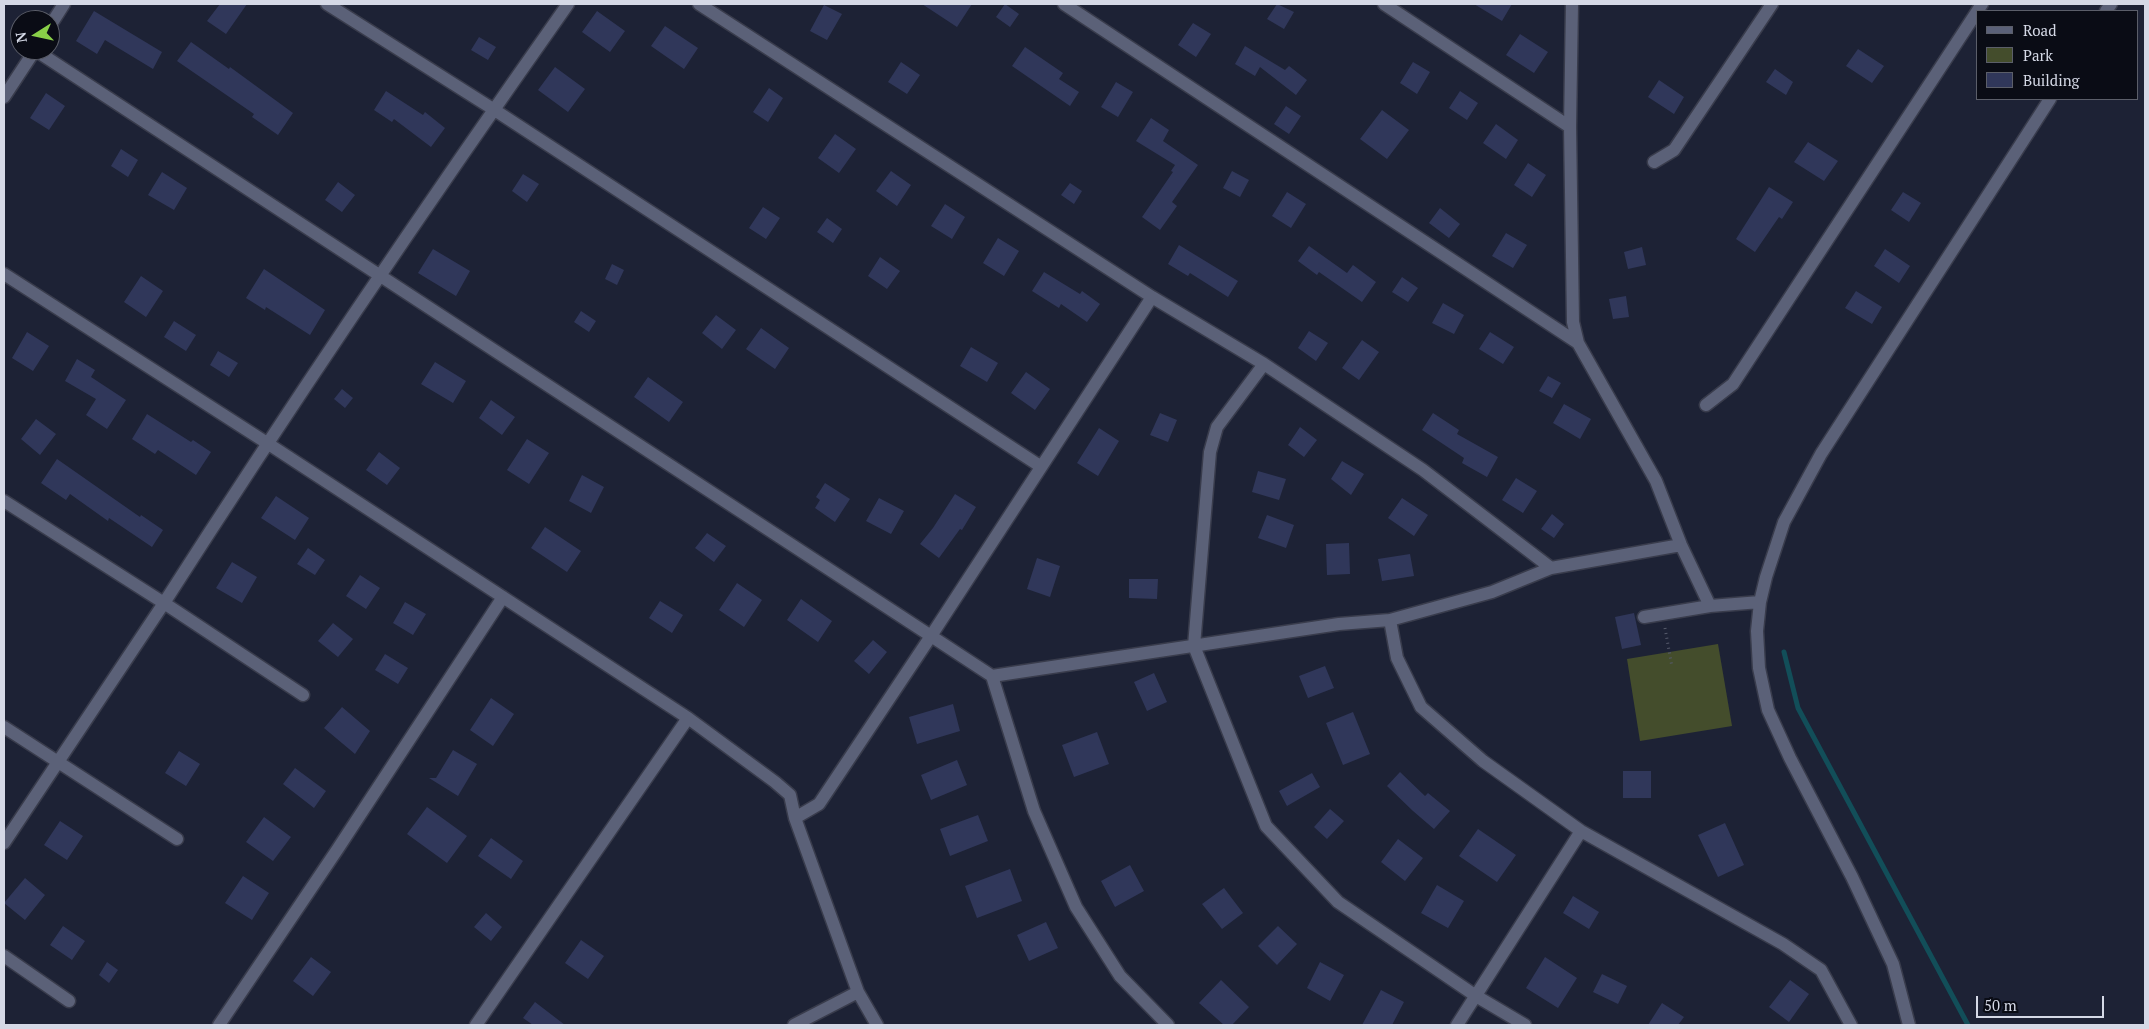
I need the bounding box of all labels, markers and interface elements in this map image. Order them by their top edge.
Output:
north arrow [10,10,60,60]
legend [1976,10,2139,100]
text: Road [2023,20,2056,40]
text: N [10,31,31,44]
text: Park [2023,45,2053,65]
text: Building [2023,70,2080,90]
scale bar [1979,986,2106,1018]
text: 50 m [1984,995,2017,1015]

